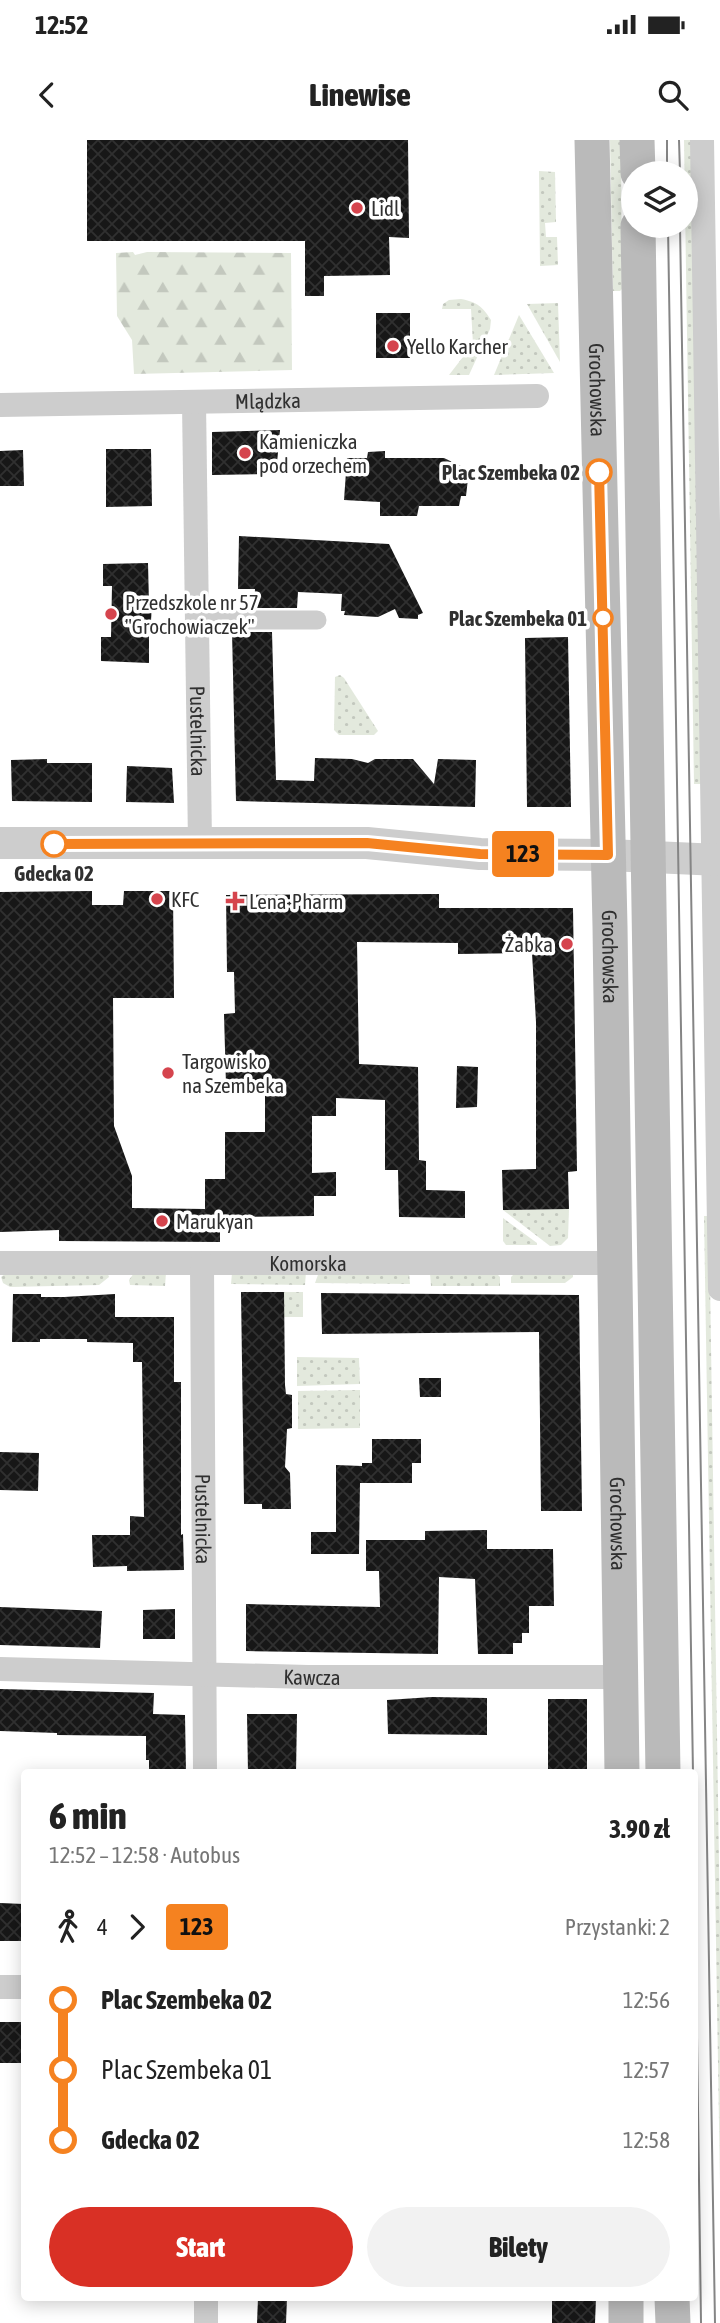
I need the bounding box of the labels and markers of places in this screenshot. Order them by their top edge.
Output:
place label: Lidl [371,196,400,220]
marker: Lidl [349,200,365,216]
place label: Yello Karcher [407,334,509,358]
marker: Yello Karcher [385,338,401,354]
place label: Kamieniczka pod orzechem [259,429,367,477]
marker: Kamieniczka pod orzechem [237,445,253,461]
marker: Plac Szembeka 02 [586,459,612,485]
place label: Plac Szembeka 02 [442,460,580,484]
place label: Przedszkole nr 57 "Grochowiaczek" [125,590,259,638]
marker: Przedszkole nr 57 "Grochowiaczek" [103,606,119,622]
place label: Plac Szembeka 01 [449,606,587,630]
marker: Plac Szembeka 01 [593,608,613,628]
marker: Gdecka 02 [41,831,67,857]
place label: Gdecka 02 [14,861,94,885]
place label: KFC [171,887,200,911]
place label: Lena-Pharm [249,889,343,913]
marker: KFC [149,891,165,907]
marker: Lena-Pharm [227,893,243,909]
place label: Żabka [505,932,553,956]
marker: Żabka [559,936,575,952]
place label: Targowisko na Szembeka [182,1049,284,1097]
marker: Targowisko na Szembeka [160,1065,176,1081]
place label: Marukyan [176,1209,254,1233]
marker: Marukyan [154,1213,170,1229]

